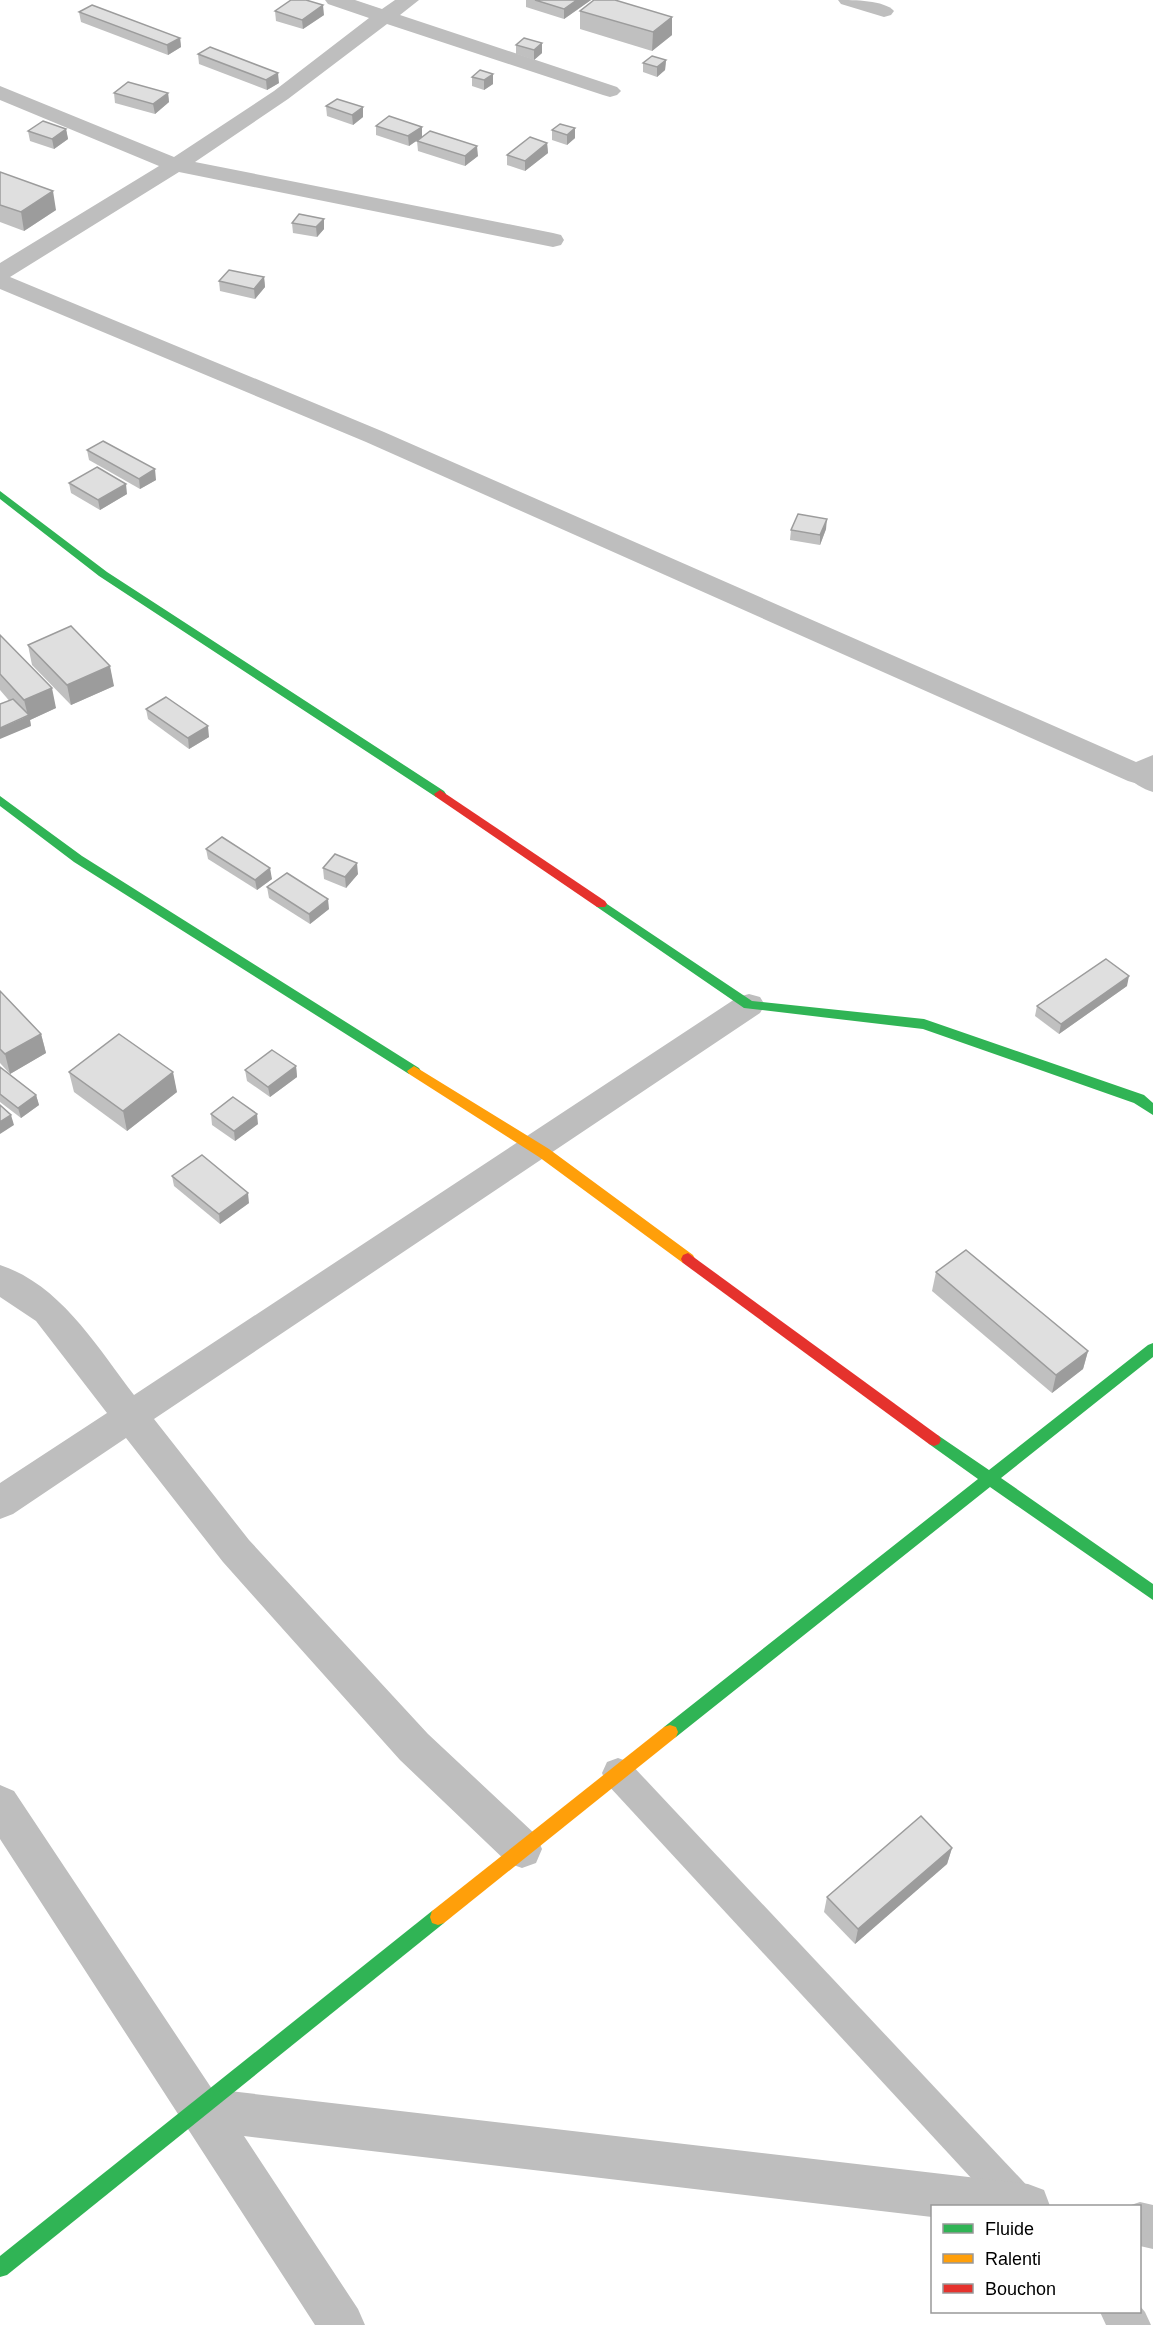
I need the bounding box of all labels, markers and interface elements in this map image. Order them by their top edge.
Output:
legend [931,2205,1141,2313]
text: Fluide [985,2219,1034,2239]
text: Ralenti [985,2249,1041,2269]
text: Bouchon [985,2279,1056,2299]

